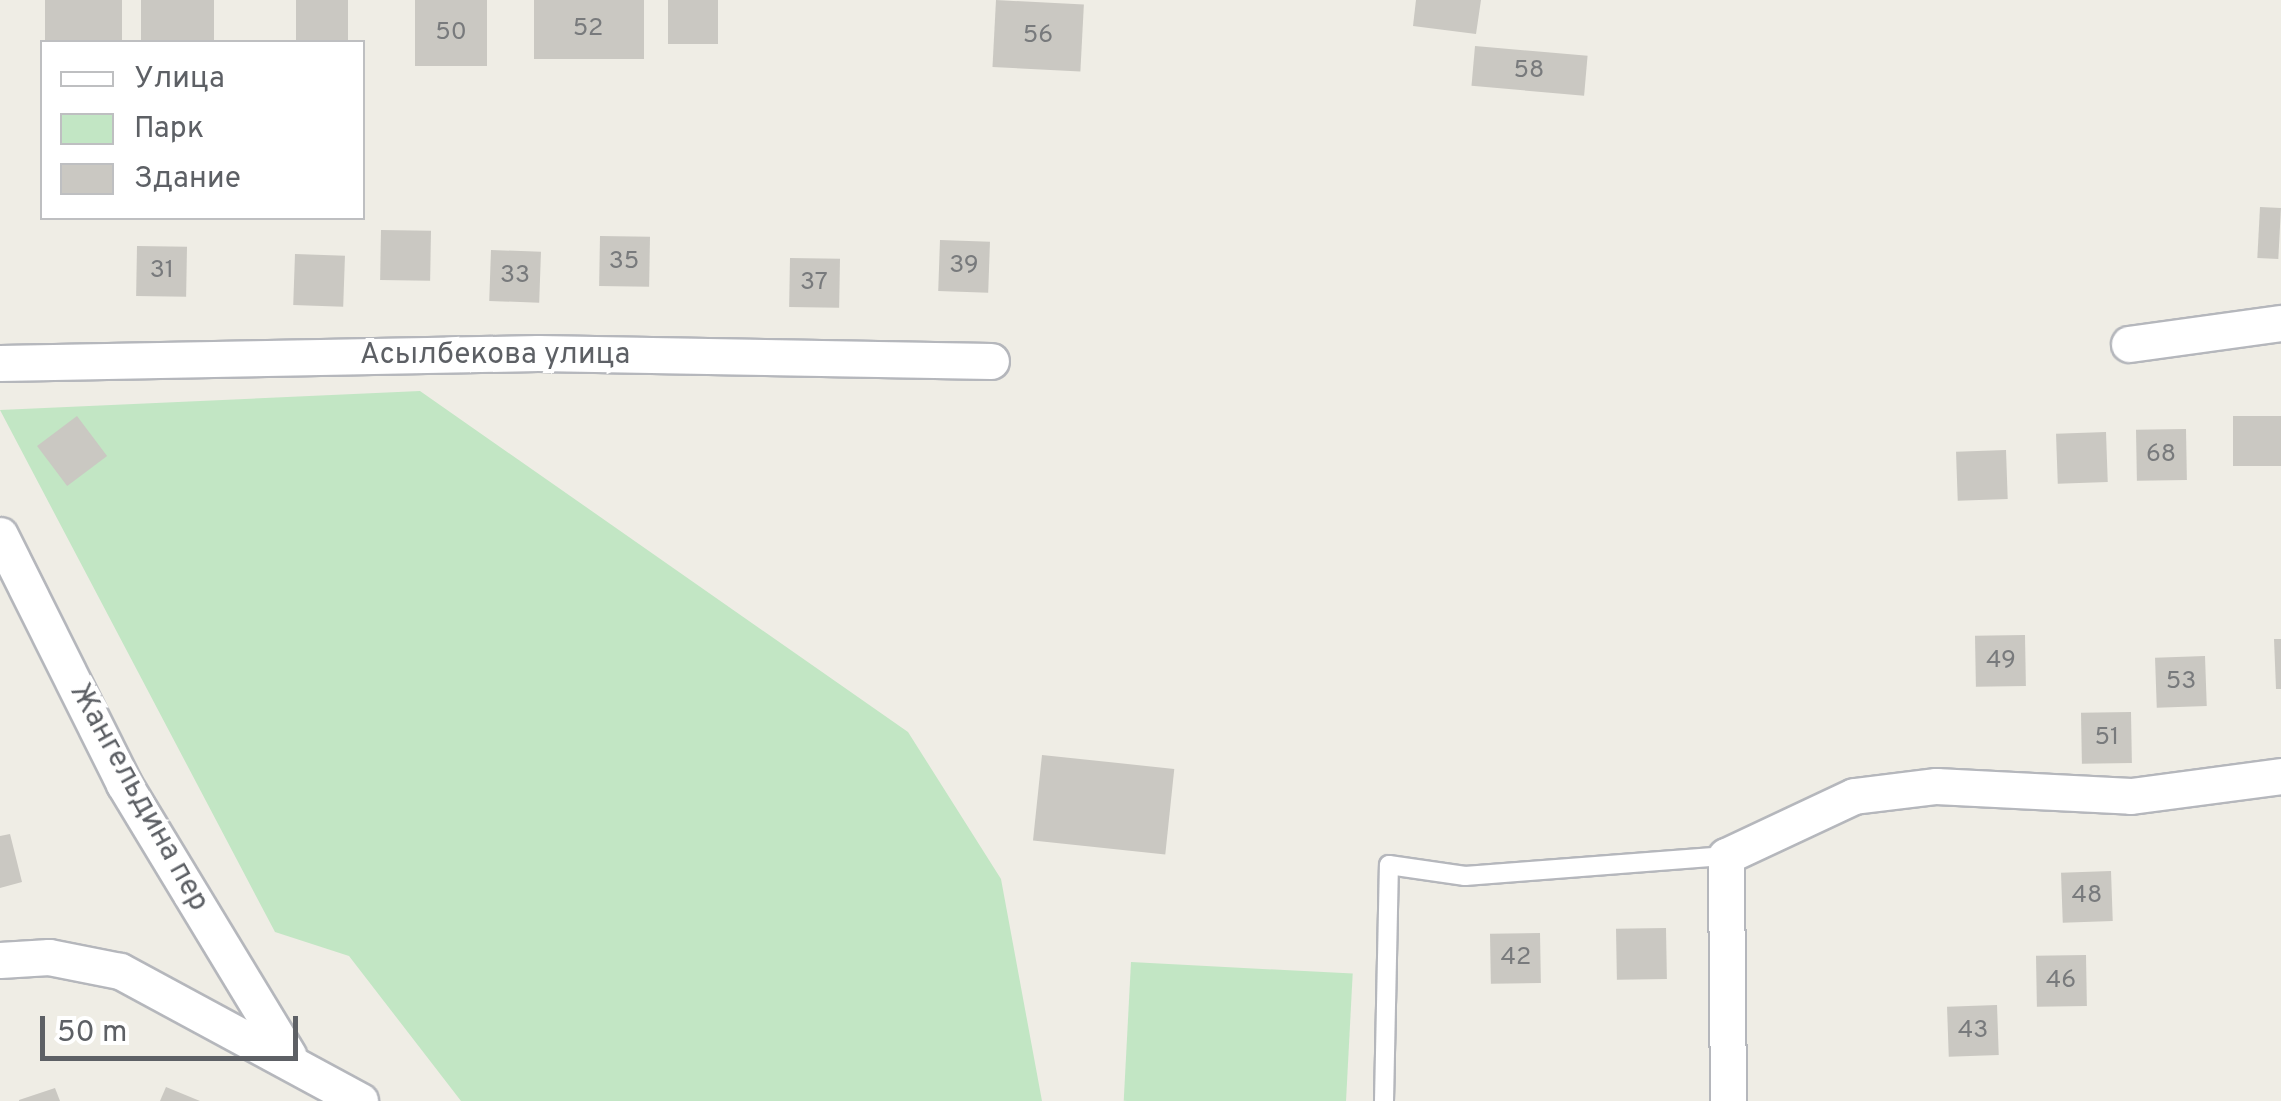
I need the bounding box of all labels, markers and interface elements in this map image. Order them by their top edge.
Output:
house number: 52 [573,14,603,44]
house number: 50 [435,18,467,48]
house number: 56 [1023,21,1053,51]
legend [40,40,365,220]
house number: 58 [1514,56,1544,86]
text: Улица [134,61,225,98]
text: Парк [134,111,204,148]
text: Здание [134,161,241,198]
house number: 35 [609,247,639,277]
house number: 39 [949,251,979,281]
house number: 31 [150,256,174,286]
house number: 33 [500,261,530,291]
house number: 37 [800,268,828,298]
street label: Асылбекова улица [360,338,630,374]
house number: 68 [2146,440,2176,470]
house number: 49 [1986,646,2016,676]
house number: 53 [2166,667,2196,697]
street label: Жангельдина пер [60,678,216,918]
house number: 51 [2095,723,2119,753]
house number: 48 [2072,881,2102,911]
house number: 42 [1501,943,1531,973]
house number: 46 [2046,966,2076,996]
scale bar [45,996,302,1058]
text: 50 m [57,1015,127,1052]
house number: 43 [1958,1016,1988,1046]

